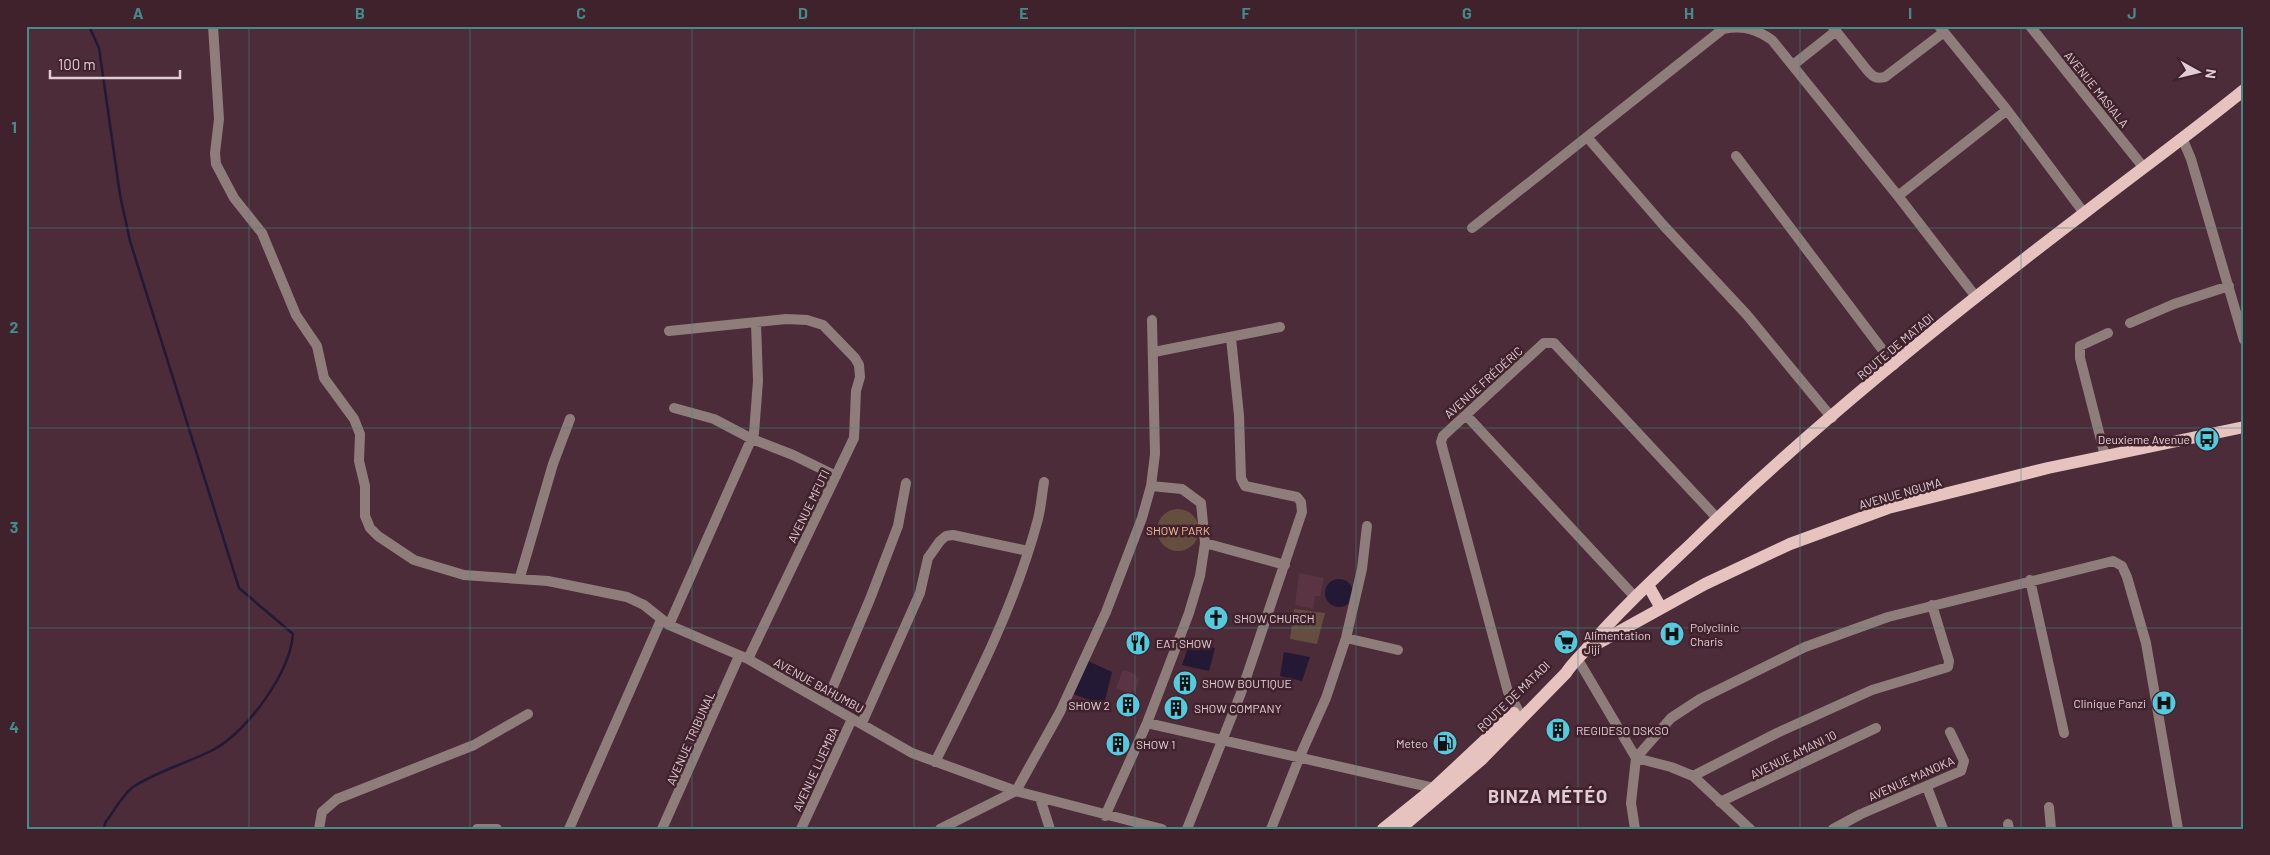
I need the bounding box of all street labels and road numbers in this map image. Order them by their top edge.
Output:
street label: AVENUE MASIALA [2062,48,2132,130]
street label: ROUTE DE MATADI [1854,310,1936,382]
street label: AVENUE FRÉDÉRIC [1441,343,1525,421]
street label: AVENUE MFUTI [784,467,832,545]
street label: AVENUE NGUMA [1857,474,1943,512]
street label: AVENUE BAHUMBU [772,655,866,715]
street label: ROUTE DE MATADI [1474,658,1552,734]
street label: AVENUE TRIBUNAL [663,689,717,787]
street label: AVENUE LUEMBA [789,725,841,813]
street label: AVENUE AMANI 10 [1748,727,1838,781]
street label: AVENUE MANOKA [1866,753,1956,803]

